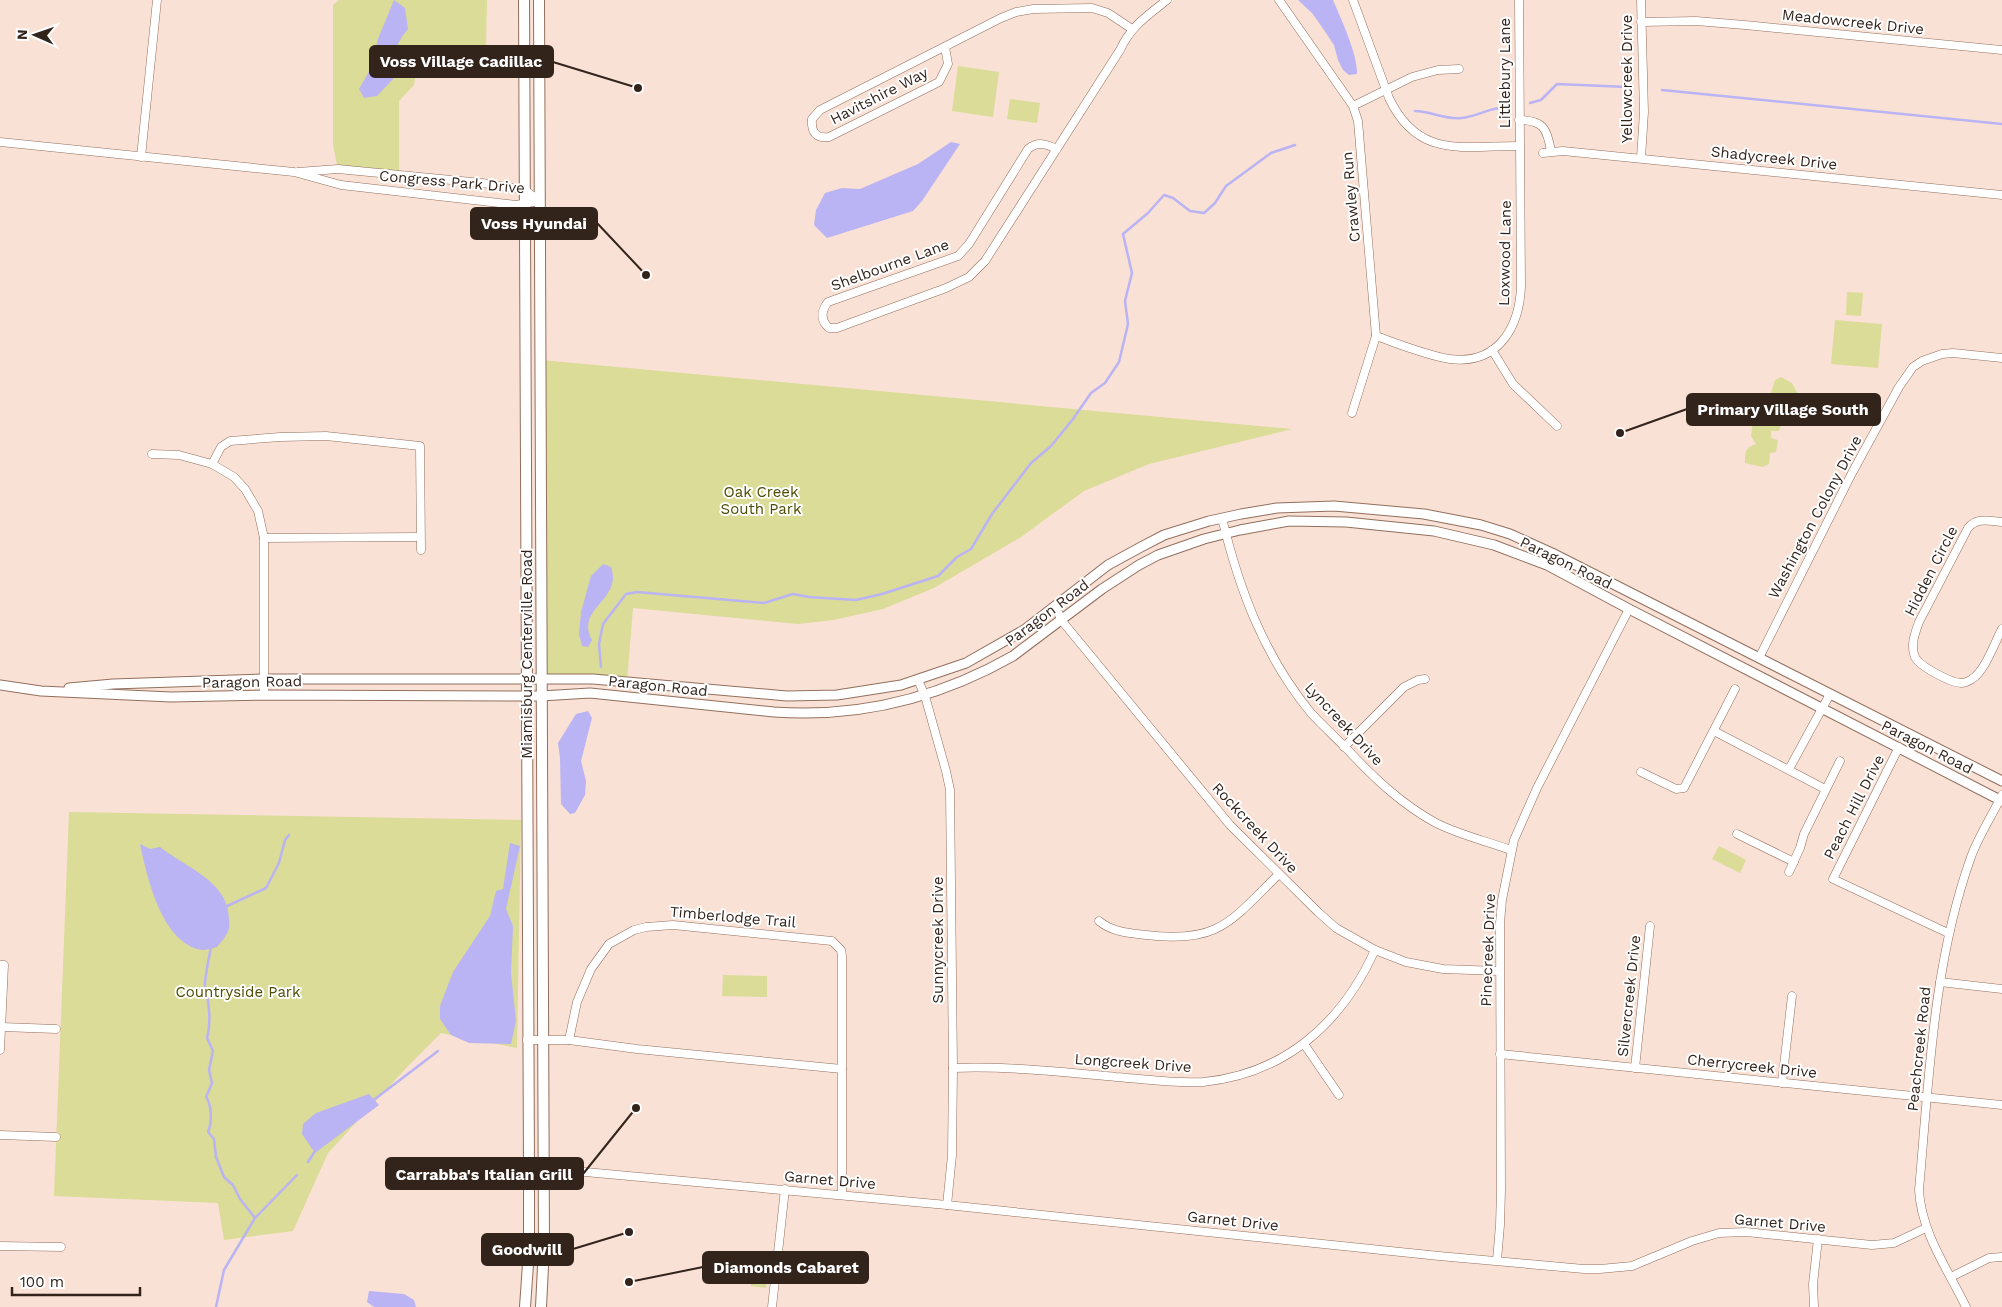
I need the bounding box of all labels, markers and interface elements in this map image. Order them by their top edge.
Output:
street label: Meadowcreek Drive [1781,6,1925,38]
north arrow [10,10,60,60]
street label: Yellowcreek Drive [1618,15,1636,143]
street label: Littlebury Lane [1496,18,1514,128]
text: N [14,29,30,40]
callout: Voss Village Cadillac [370,46,553,77]
text: Voss Village Cadillac [380,52,542,71]
street label: Havitshire Way [827,64,931,128]
street label: Shadycreek Drive [1710,142,1838,174]
street label: Crawley Run [1338,151,1364,243]
street label: Congress Park Drive [378,167,526,197]
street label: Loxwood Lane [1495,200,1515,306]
callout: Voss Hyundai [471,208,597,239]
text: Voss Hyundai [481,214,587,233]
street label: Shelbourne Lane [828,235,952,295]
callout: Primary Village South [1687,394,1880,425]
text: Primary Village South [1697,400,1869,419]
street label: Washington Colony Drive [1764,432,1866,602]
park label: Oak Creek South Park [721,483,802,518]
street label: Hidden Circle [1901,523,1961,619]
street label: Paragon Road [1517,533,1615,593]
street label: Miamisburg Centerville Road [518,549,536,759]
street label: Paragon Road [1002,576,1092,650]
street label: Paragon Road [202,672,302,692]
street label: Paragon Road [607,672,709,700]
street label: Lyncreek Drive [1301,679,1387,769]
street label: Paragon Road [1878,716,1976,778]
street label: Peach Hill Drive [1820,752,1888,862]
street label: Rockcreek Drive [1208,779,1302,877]
street label: Sunnycreek Drive [929,876,947,1004]
street label: Pinecreek Drive [1477,893,1499,1007]
street label: Timberlodge Trail [669,903,797,932]
street label: Silvercreek Drive [1614,934,1644,1058]
park label: Countryside Park [175,983,301,1001]
street label: Peachcreek Road [1903,986,1935,1112]
street label: Longcreek Drive [1074,1050,1192,1076]
street label: Cherrycreek Drive [1686,1050,1818,1082]
callout: Carrabba's Italian Grill [386,1158,583,1189]
text: Carrabba's Italian Grill [395,1165,573,1184]
street label: Garnet Drive [783,1167,877,1193]
street label: Garnet Drive [1186,1207,1280,1235]
street label: Garnet Drive [1733,1210,1827,1236]
callout: Goodwill [482,1234,573,1265]
text: Goodwill [492,1240,563,1259]
callout: Diamonds Cabaret [703,1252,868,1283]
text: Diamonds Cabaret [713,1258,859,1277]
scale bar [12,1264,140,1296]
text: 100 m [20,1273,64,1291]

